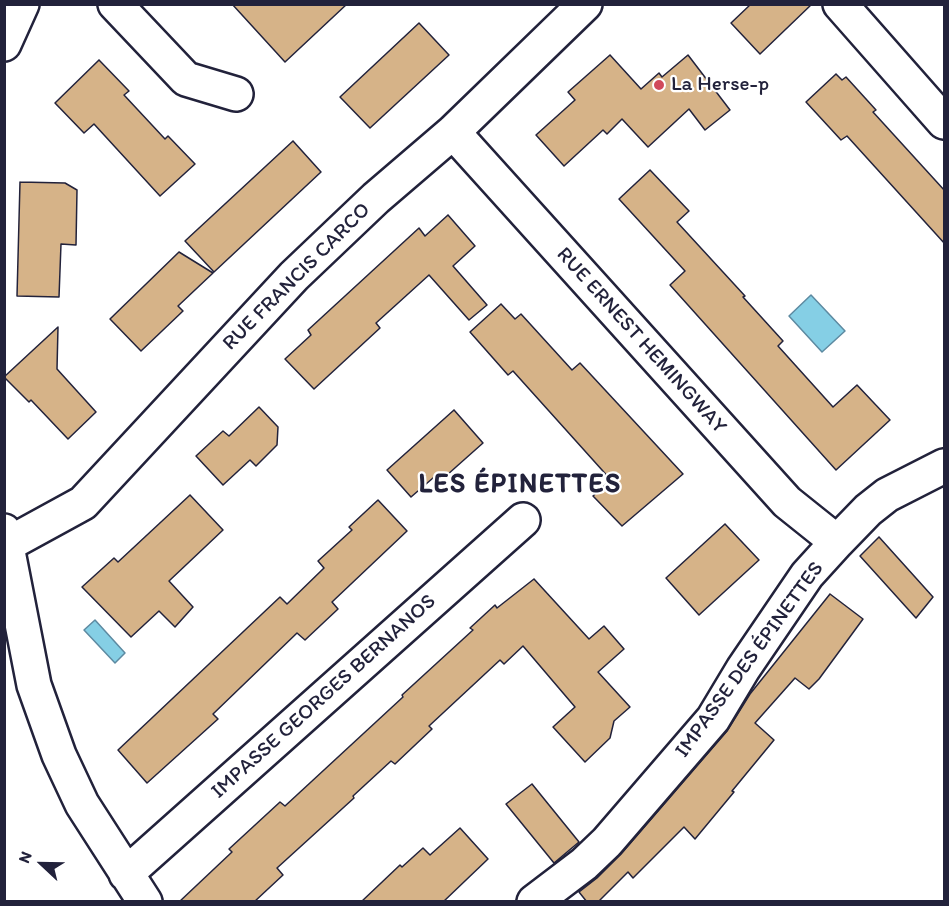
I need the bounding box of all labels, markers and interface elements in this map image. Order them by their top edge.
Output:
place label: La Herse-p [671,72,769,98]
marker: La Herse-p [652,78,666,92]
street label: RUE FRANCIS CARCO [218,198,376,356]
street label: RUE ERNEST HEMINGWAY [551,243,731,439]
district label: LES ÉPINETTES [418,469,622,501]
street label: IMPASSE DES ÉPINETTES [670,557,830,763]
street label: IMPASSE GEORGES BERNANOS [206,589,442,805]
north arrow [12,834,72,894]
text: N [14,848,36,866]

